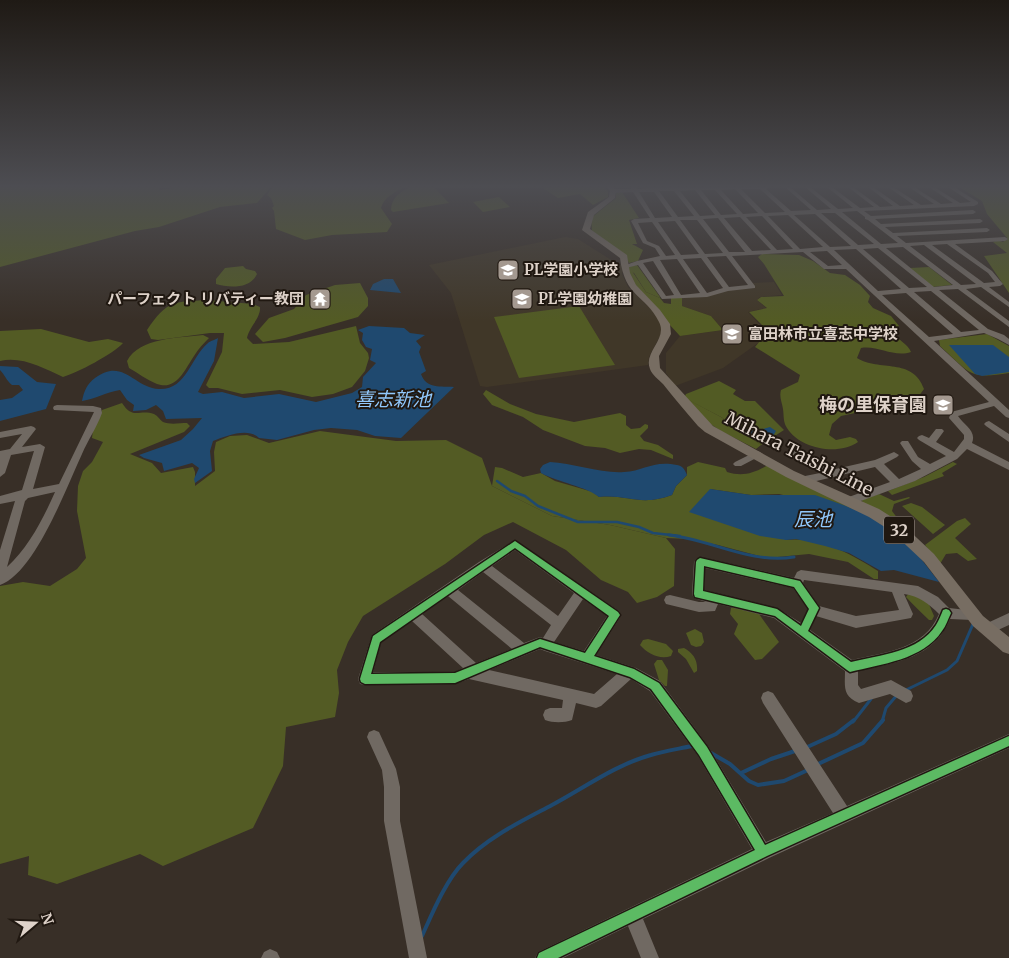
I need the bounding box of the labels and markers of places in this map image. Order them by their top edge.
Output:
school or university icon: PL学園小学校 [496,258,520,282]
place label: PL学園小学校 [524,260,618,279]
temple icon: パーフェクト リバティー教団 [308,287,332,311]
school or university icon: PL学園幼稚園 [510,287,534,311]
place label: パーフェクト リバティー教団 [107,289,304,308]
place label: PL学園幼稚園 [538,289,632,308]
school or university icon: 富田林市立喜志中学校 [720,322,744,346]
place label: 富田林市立喜志中学校 [748,324,898,343]
place label: 梅の里保育園 [819,393,927,416]
school or university icon: 梅の里保育園 [931,393,955,417]

